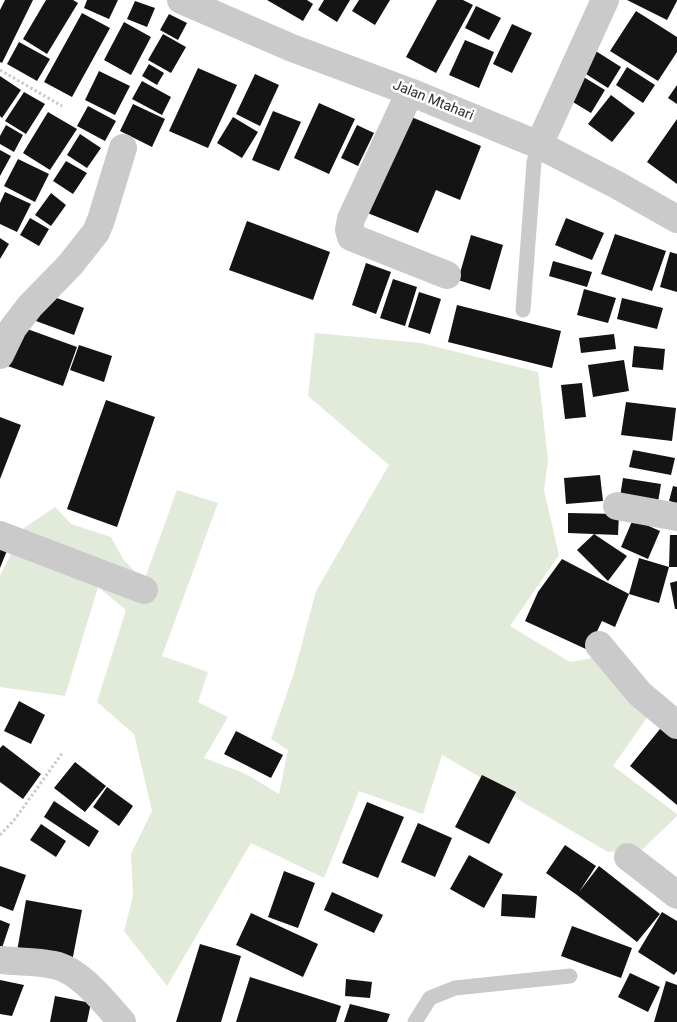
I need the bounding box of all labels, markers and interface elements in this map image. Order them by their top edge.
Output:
street label: Jalan Mtahari [390,77,476,125]

